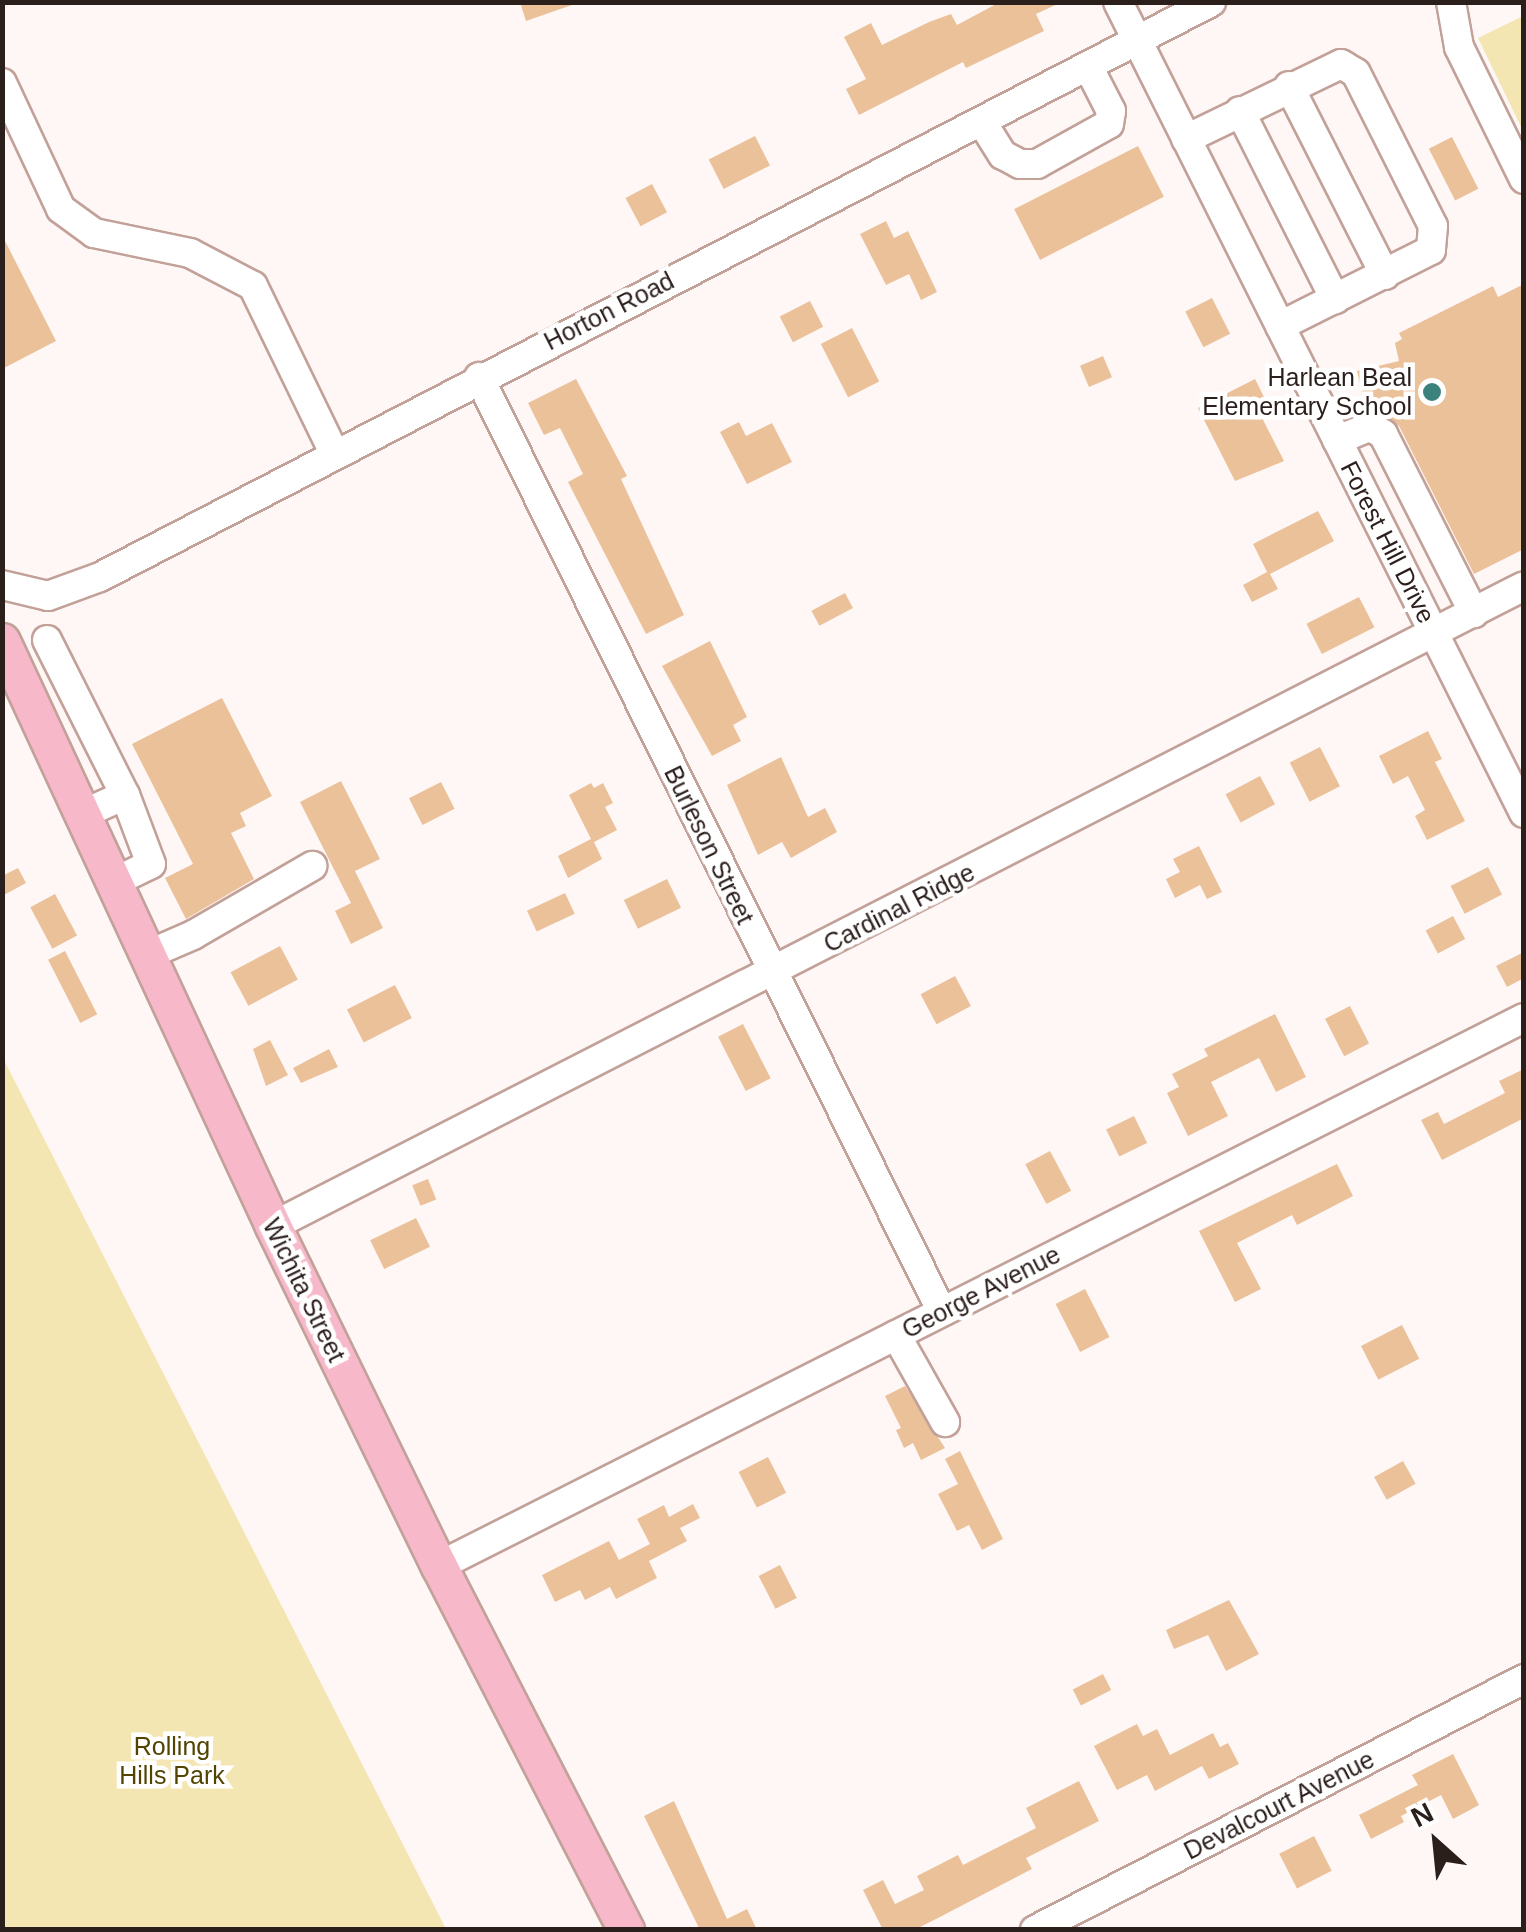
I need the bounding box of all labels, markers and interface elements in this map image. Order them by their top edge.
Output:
street label: Horton Road [539,265,679,357]
place label: Harlean Beal Elementary School [1202,363,1412,422]
marker: Harlean Beal Elementary School [1421,381,1443,403]
street label: Forest Hill Drive [1334,456,1442,628]
street label: Burleson Street [658,761,760,929]
street label: Cardinal Ridge [819,857,979,959]
street label: Wichita Street [256,1213,352,1367]
street label: George Avenue [896,1239,1066,1345]
park label: Rolling Hills Park [119,1732,225,1791]
street label: Devalcourt Avenue [1178,1744,1380,1866]
north arrow [1386,1792,1486,1892]
text: N [1406,1796,1438,1833]

